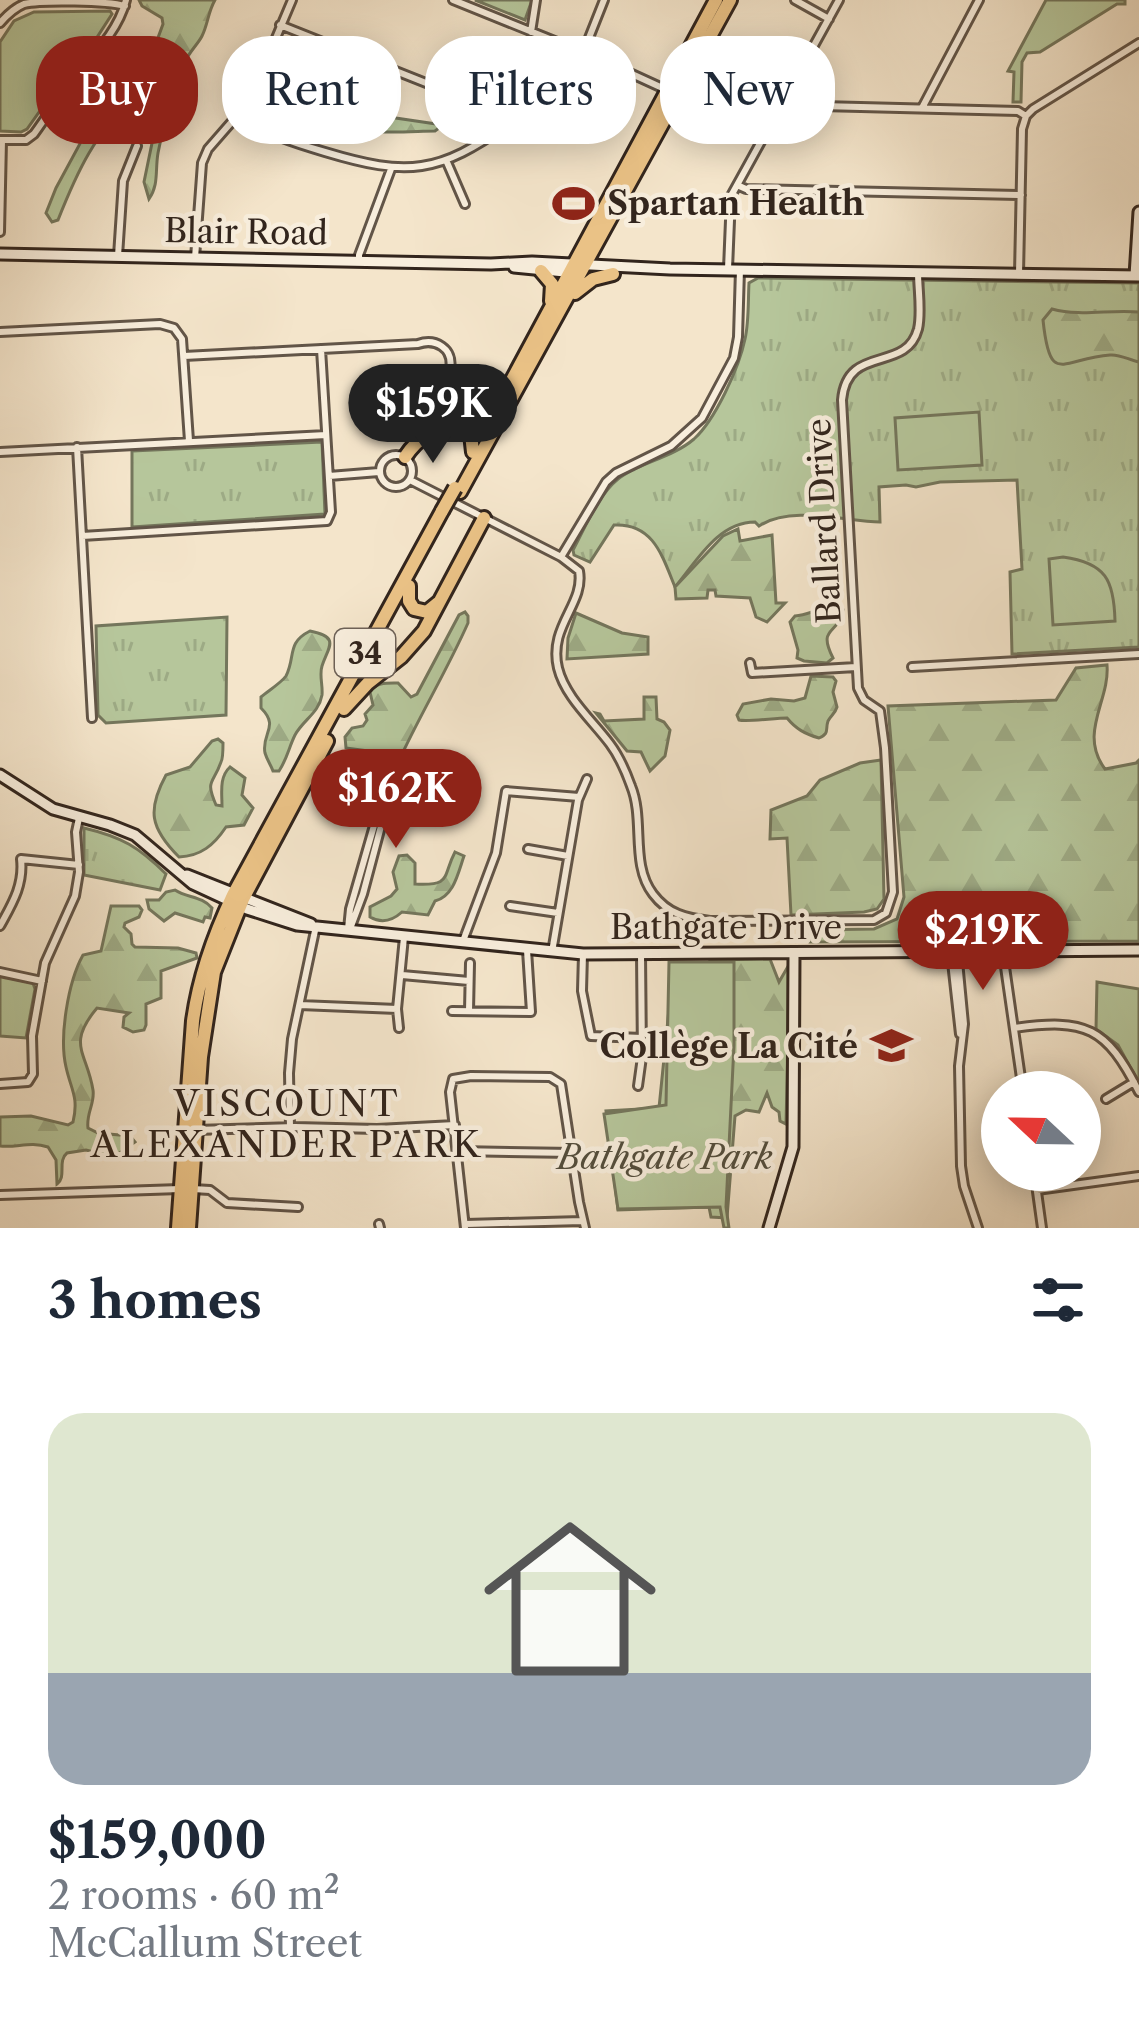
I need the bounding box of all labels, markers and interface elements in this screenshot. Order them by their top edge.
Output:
chip: Buy [36,36,198,144]
chip: Rent [222,36,401,144]
chip: Filters [425,36,636,144]
chip: New [660,36,835,144]
sports icon: Spartan Health [550,180,596,226]
place label: Spartan Health [607,183,865,224]
street label: Blair Road [164,210,328,254]
pin: $159K [349,364,517,466]
text: $159K [375,379,491,427]
street label: Ballard Drive [798,417,850,625]
road number: 34 [335,629,395,677]
pin: $162K [312,749,480,851]
text: $162K [338,764,454,812]
pin: $219K [899,891,1067,993]
text: $219K [925,906,1041,954]
street label: Bathgate Drive [610,907,842,948]
school or university icon: Collège La Cité [869,1023,915,1069]
place label: Collège La Cité [600,1026,858,1067]
north arrow [981,1071,1101,1191]
map controls [981,1071,1101,1191]
district label: VISCOUNT ALEXANDER PARK [90,1081,483,1166]
park label: Bathgate Park [554,1137,773,1178]
icon: filters [1025,1267,1091,1333]
text: 3 homes [48,1269,262,1331]
icon: home [462,1491,678,1707]
text: $159,000 [48,1809,267,1871]
text: 2 rooms · 60 m² [48,1871,340,1919]
text: McCallum Street [48,1919,362,1967]

